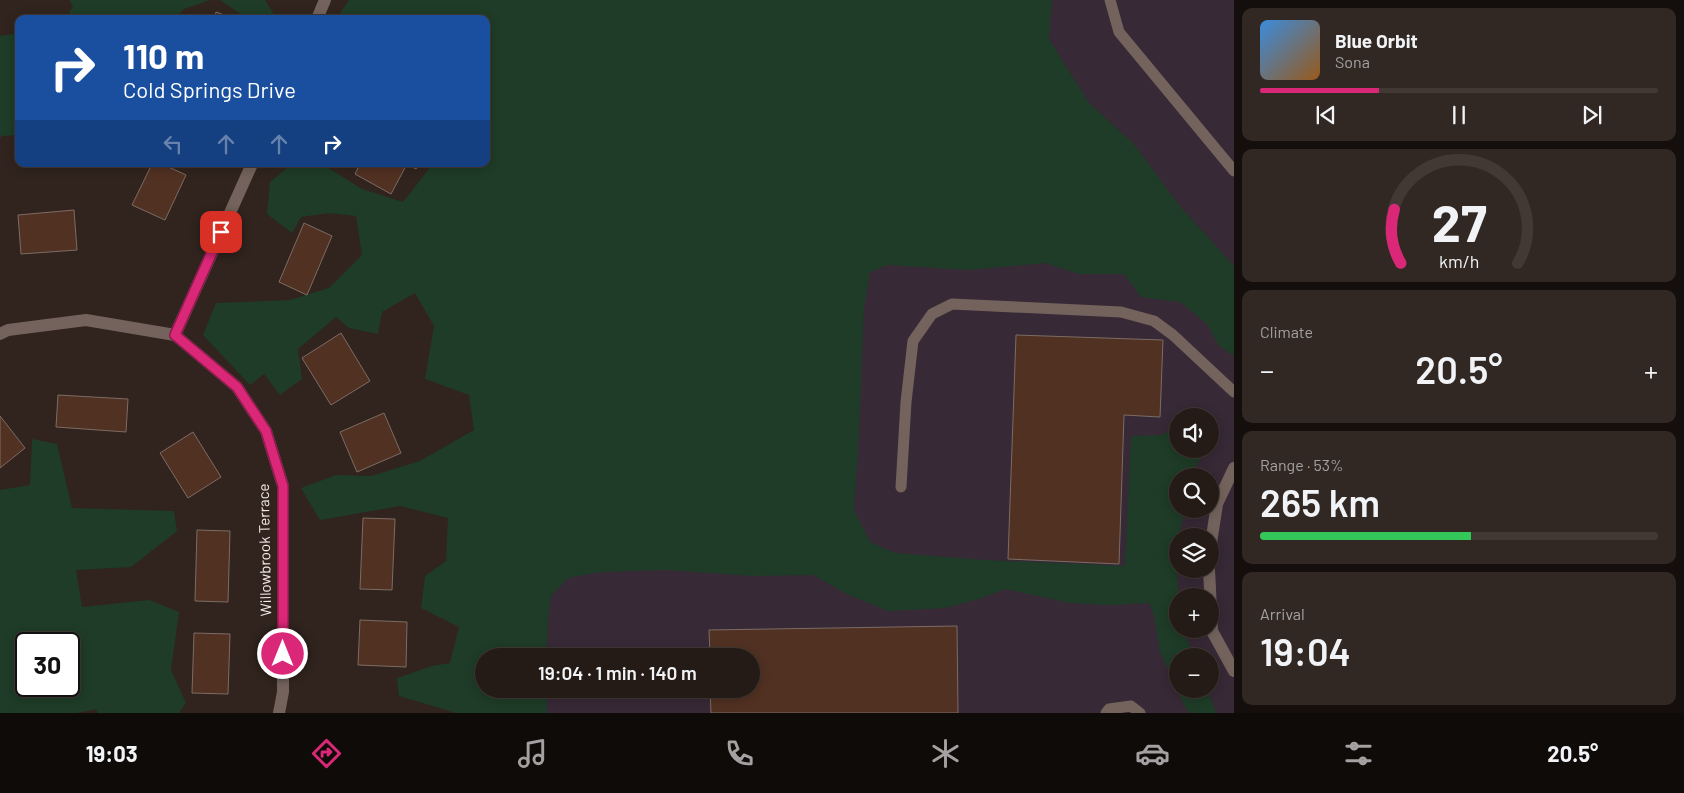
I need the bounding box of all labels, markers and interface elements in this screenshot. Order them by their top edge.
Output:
text: Blue Orbit [1335,29,1418,52]
text: 110 m [123,34,204,76]
icon: right [40,35,105,100]
text: Sona [1335,52,1370,71]
text: Cold Springs Drive [123,76,296,102]
icon: previous [1312,101,1340,129]
icon: pause [1445,101,1473,129]
icon: next [1578,101,1606,129]
icon: left [159,130,187,158]
icon: ahead [212,130,240,158]
icon: ahead [265,130,293,158]
icon: right [318,130,346,158]
text: 27 [1432,190,1487,252]
pin [200,211,242,253]
icon: arrive [207,218,235,246]
text: km/h [1439,250,1479,272]
text: Climate [1260,322,1313,341]
text: 20.5° [1415,346,1503,392]
text: − [1260,353,1274,387]
text: + [1644,353,1658,387]
map controls [1169,408,1219,698]
button: sound [1169,408,1219,458]
text: Range · 53% [1260,455,1343,474]
button: search [1169,468,1219,518]
text: 265 km [1260,479,1380,525]
street label: Willowbrook Terrace [254,483,274,617]
button: layers [1169,528,1219,578]
button: + [1169,588,1219,638]
text: Arrival [1260,604,1305,623]
position arrow [256,627,308,679]
text: 19:04 [1260,628,1351,674]
speed limit sign: 30 [15,632,80,697]
button: − [1169,648,1219,698]
text: 19:04 · 1 min · 140 m [538,661,697,684]
icon: directions [309,736,344,771]
icon: music [515,736,550,771]
icon: phone [722,736,757,771]
icon: climate [928,736,963,771]
icon: car [1135,736,1170,771]
icon: filters [1341,736,1376,771]
text: 19:03 [86,740,138,766]
text: 20.5° [1547,740,1598,766]

